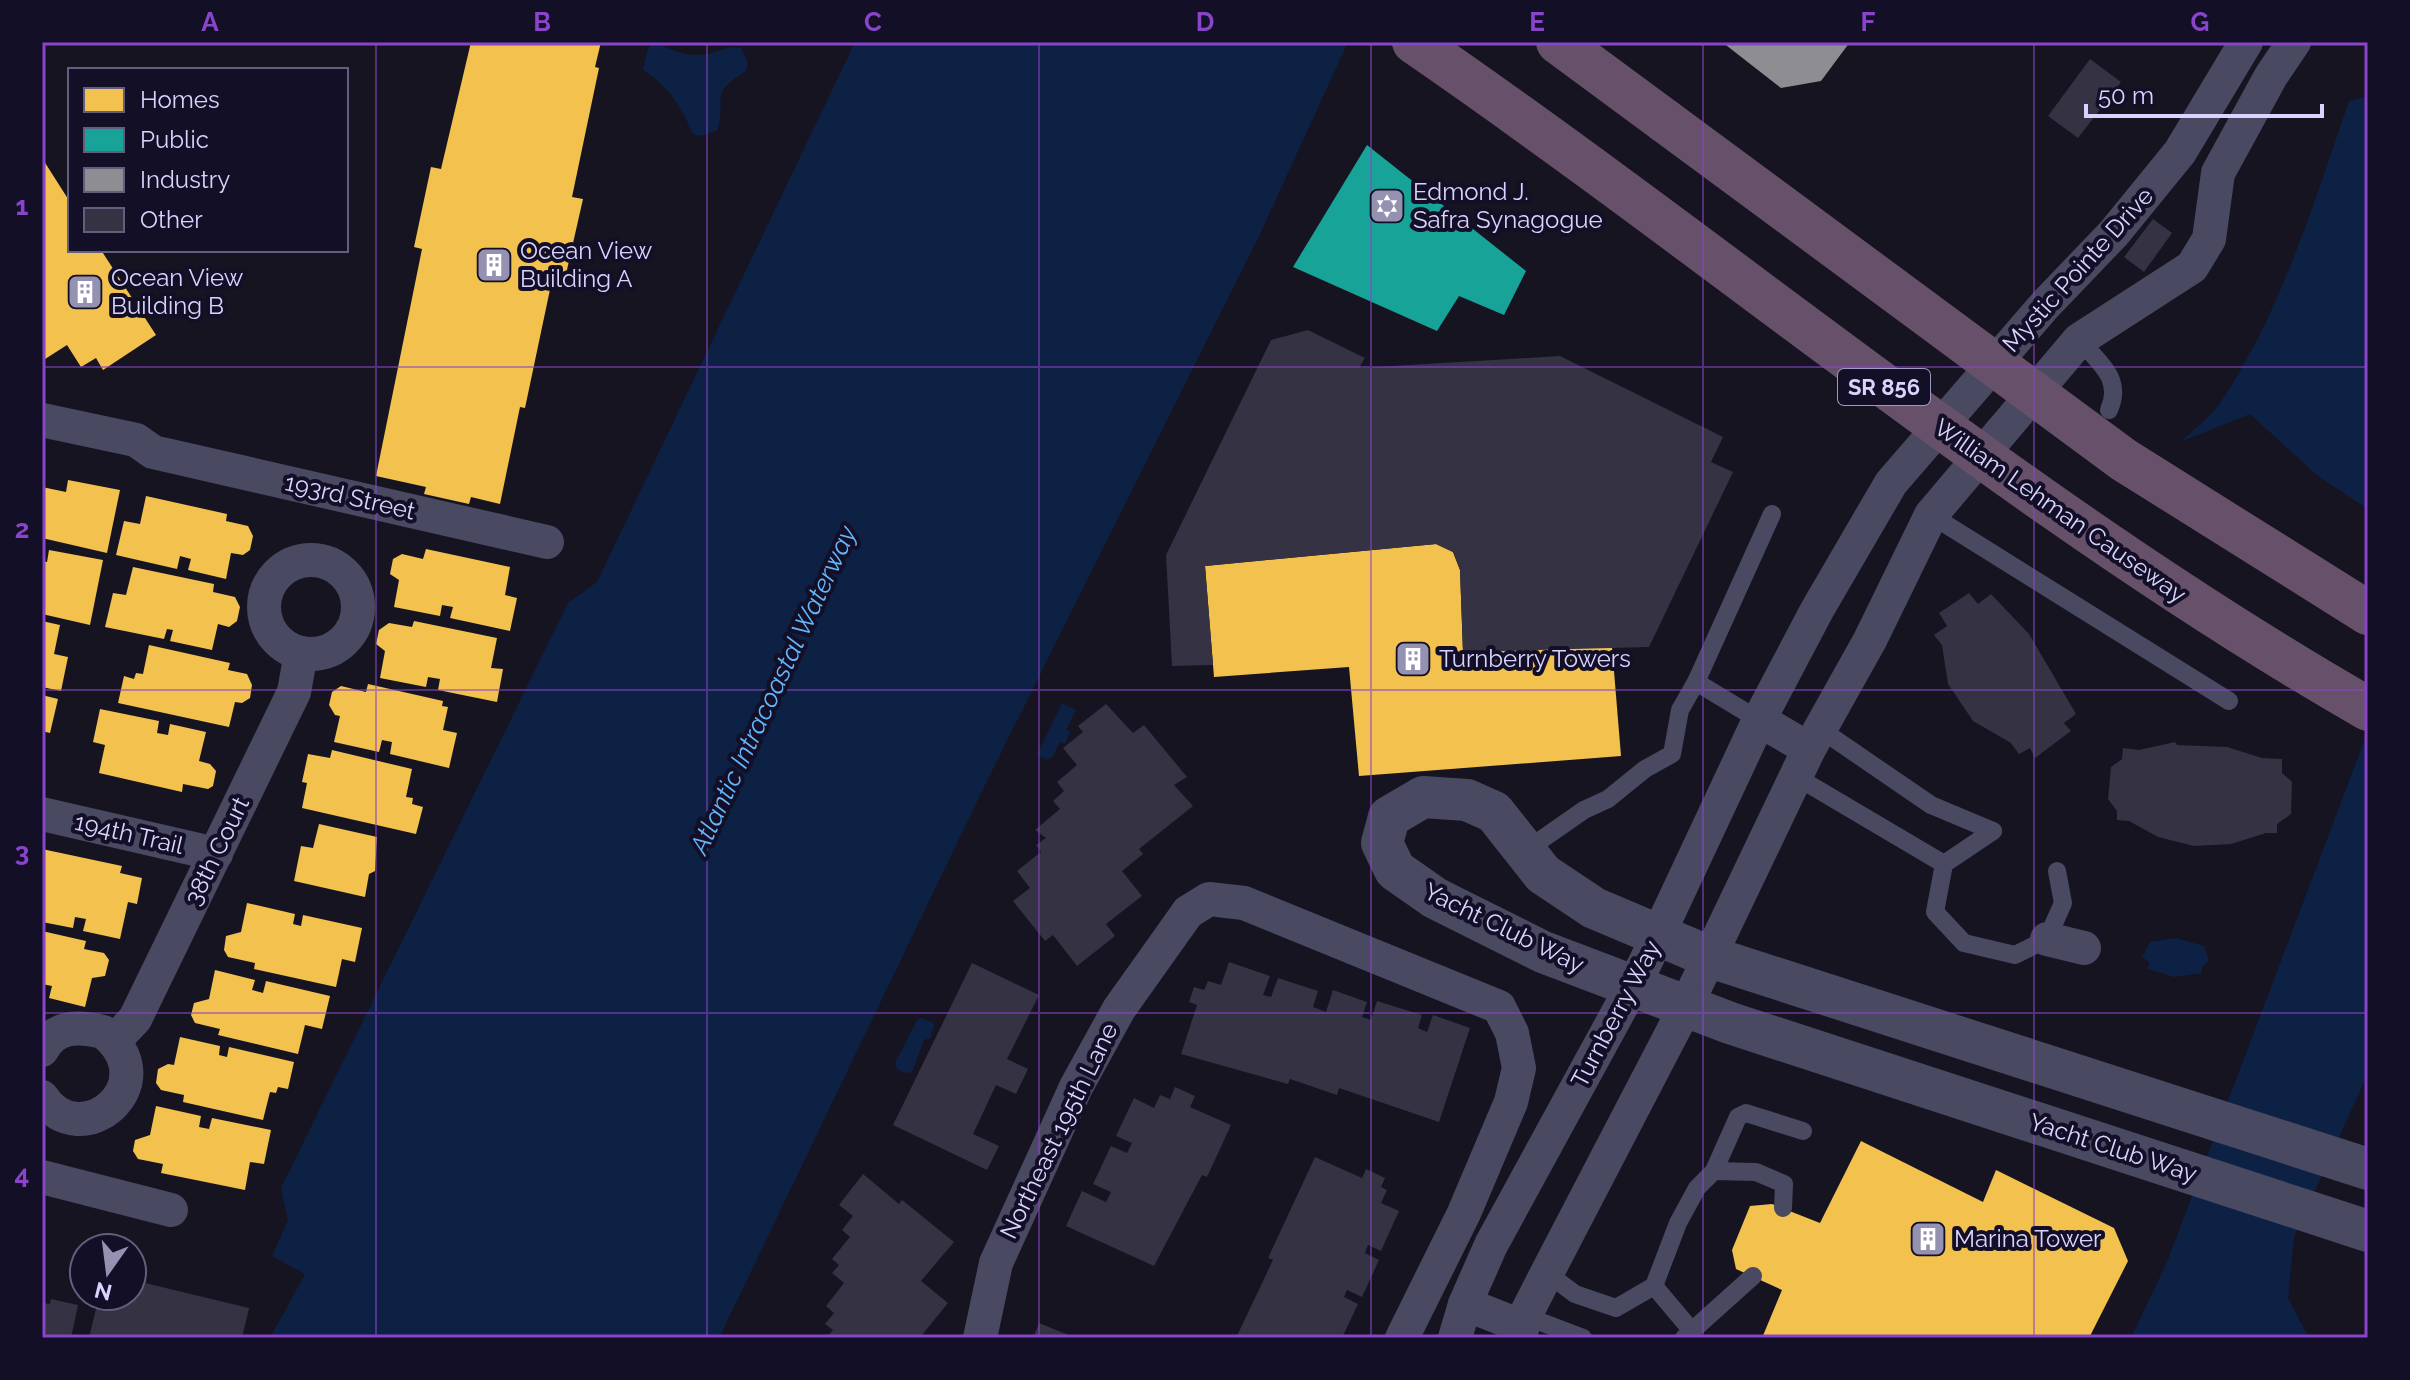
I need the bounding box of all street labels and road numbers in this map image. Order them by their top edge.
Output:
street label: Mystic Pointe Drive [1996,181,2159,358]
road number: SR 856 [1838,369,1930,405]
street label: William Lehman Causeway [1929,412,2192,609]
street label: 193rd Street [282,467,418,526]
street label: 38th Court [178,792,255,910]
street label: 194th Trail [72,807,187,860]
street label: Yacht Club Way [1419,876,1589,979]
street label: Turnberry Way [1565,935,1666,1092]
street label: Northeast 195th Lane [994,1018,1123,1244]
street label: Yacht Club Way [2026,1107,2201,1188]

